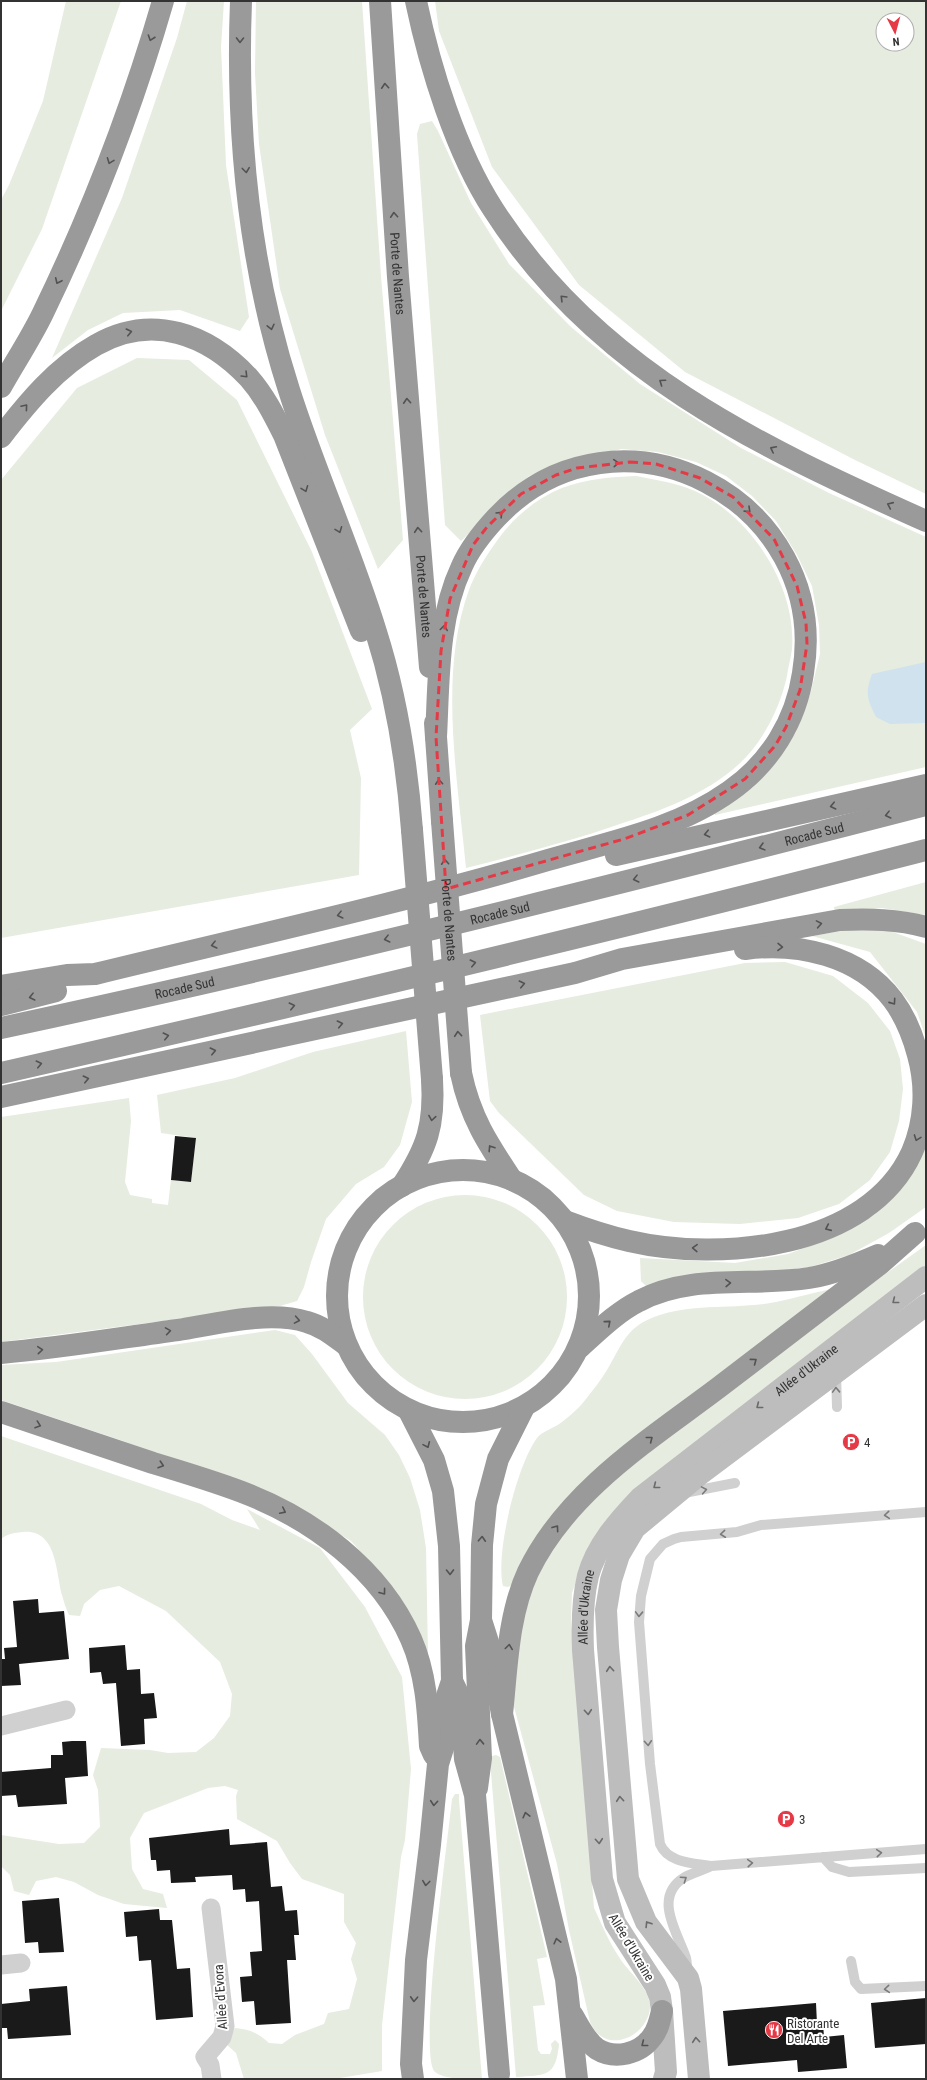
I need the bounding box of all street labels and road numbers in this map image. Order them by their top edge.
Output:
street label: Porte de Nantes [387,232,408,315]
street label: Porte de Nantes [413,554,435,638]
street label: Rocade Sud [783,819,845,849]
street label: Porte de Nantes [438,878,460,962]
street label: Rocade Sud [469,899,531,928]
street label: Rocade Sud [153,974,216,1002]
street label: Allée d'Ukraine [772,1341,841,1399]
street label: Allée d'Ukraine [576,1568,597,1645]
street label: Allée d'Ukraine [606,1911,658,1984]
street label: Allée d'Evora [211,1964,230,2030]

